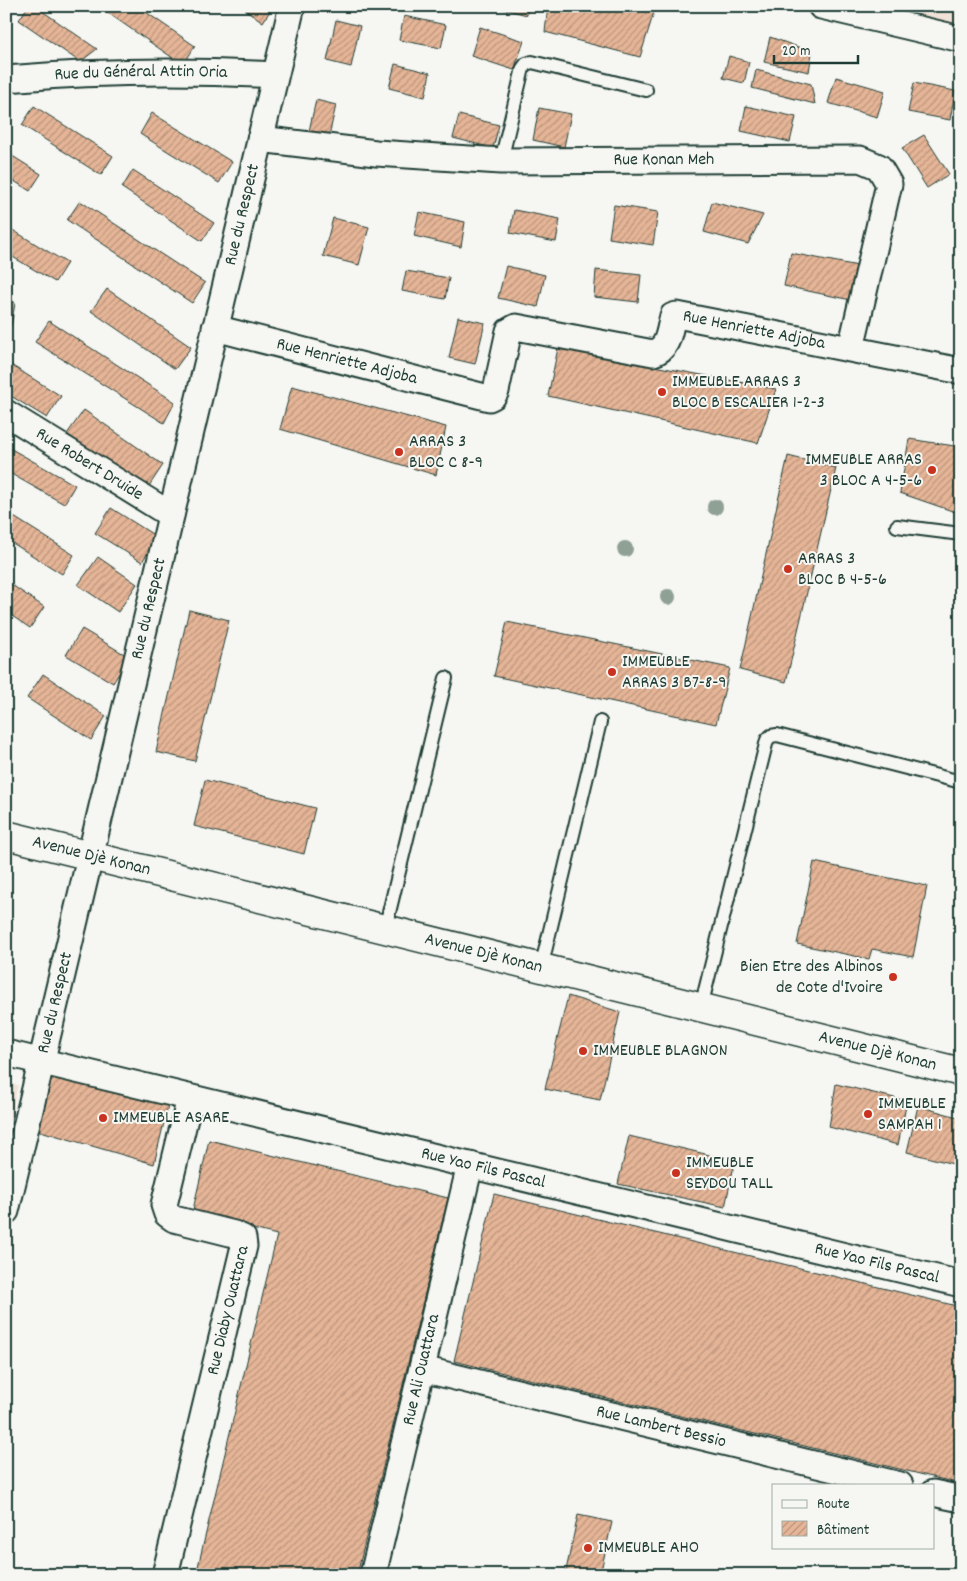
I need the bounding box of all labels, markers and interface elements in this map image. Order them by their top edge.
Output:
scale bar [774,32,858,64]
text: 20 m [782,41,810,63]
street label: Rue du Général Attin Oria [54,59,228,88]
street label: Rue Konan Meh [613,147,714,173]
street label: Rue du Respect [218,161,267,268]
street label: Rue Henriette Adjoba [681,304,828,357]
street label: Rue Henriette Adjoba [274,332,420,392]
place label: IMMEUBLE ARRAS 3 BLOC B ESCALIER 1-2-3 [672,370,825,416]
marker: IMMEUBLE ARRAS 3 BLOC B ESCALIER 1-2-3 [656,386,668,398]
street label: Rue Robert Druide [31,422,148,507]
place label: ARRAS 3 BLOC C 8-9 [409,430,483,476]
marker: ARRAS 3 BLOC C 8-9 [393,446,405,458]
place label: IMMEUBLE ARRAS 3 BLOC A 4-5-6 [805,448,922,494]
marker: IMMEUBLE ARRAS 3 BLOC A 4-5-6 [926,464,938,476]
place label: ARRAS 3 BLOC B 4-5-6 [798,547,887,593]
street label: Rue du Respect [125,555,173,662]
marker: ARRAS 3 BLOC B 4-5-6 [782,563,794,575]
place label: IMMEUBLE ARRAS 3 B7-8-9 [622,650,727,696]
marker: IMMEUBLE ARRAS 3 B7-8-9 [606,666,618,678]
street label: Avenue Djè Konan [30,830,153,883]
street label: Avenue Djè Konan [422,927,545,980]
street label: Rue du Respect [31,949,80,1056]
place label: Bien Etre des Albinos de Cote d'Ivoire [740,955,883,1001]
marker: Bien Etre des Albinos de Cote d'Ivoire [887,971,899,983]
street label: Avenue Djè Konan [816,1025,939,1078]
place label: IMMEUBLE BLAGNON [593,1039,728,1064]
marker: IMMEUBLE BLAGNON [577,1045,589,1057]
place label: IMMEUBLE SAMPAH 1 [878,1092,946,1138]
place label: IMMEUBLE ASARE [113,1106,229,1131]
marker: IMMEUBLE SAMPAH 1 [862,1108,874,1120]
marker: IMMEUBLE ASARE [97,1112,109,1124]
street label: Rue Yao Fils Pascal [418,1141,549,1196]
place label: IMMEUBLE SEYDOU TALL [686,1151,774,1197]
marker: IMMEUBLE SEYDOU TALL [670,1167,682,1179]
street label: Rue Yao Fils Pascal [812,1237,942,1291]
street label: Rue Diaby Ouattara [201,1243,256,1378]
street label: Rue Ali Ouattara [396,1311,447,1428]
street label: Rue Lambert Bessio [594,1399,729,1455]
legend [772,1484,934,1548]
text: Route [817,1494,850,1516]
text: Bâtiment [817,1520,870,1542]
place label: IMMEUBLE AHO [598,1536,699,1561]
marker: IMMEUBLE AHO [582,1542,594,1554]

